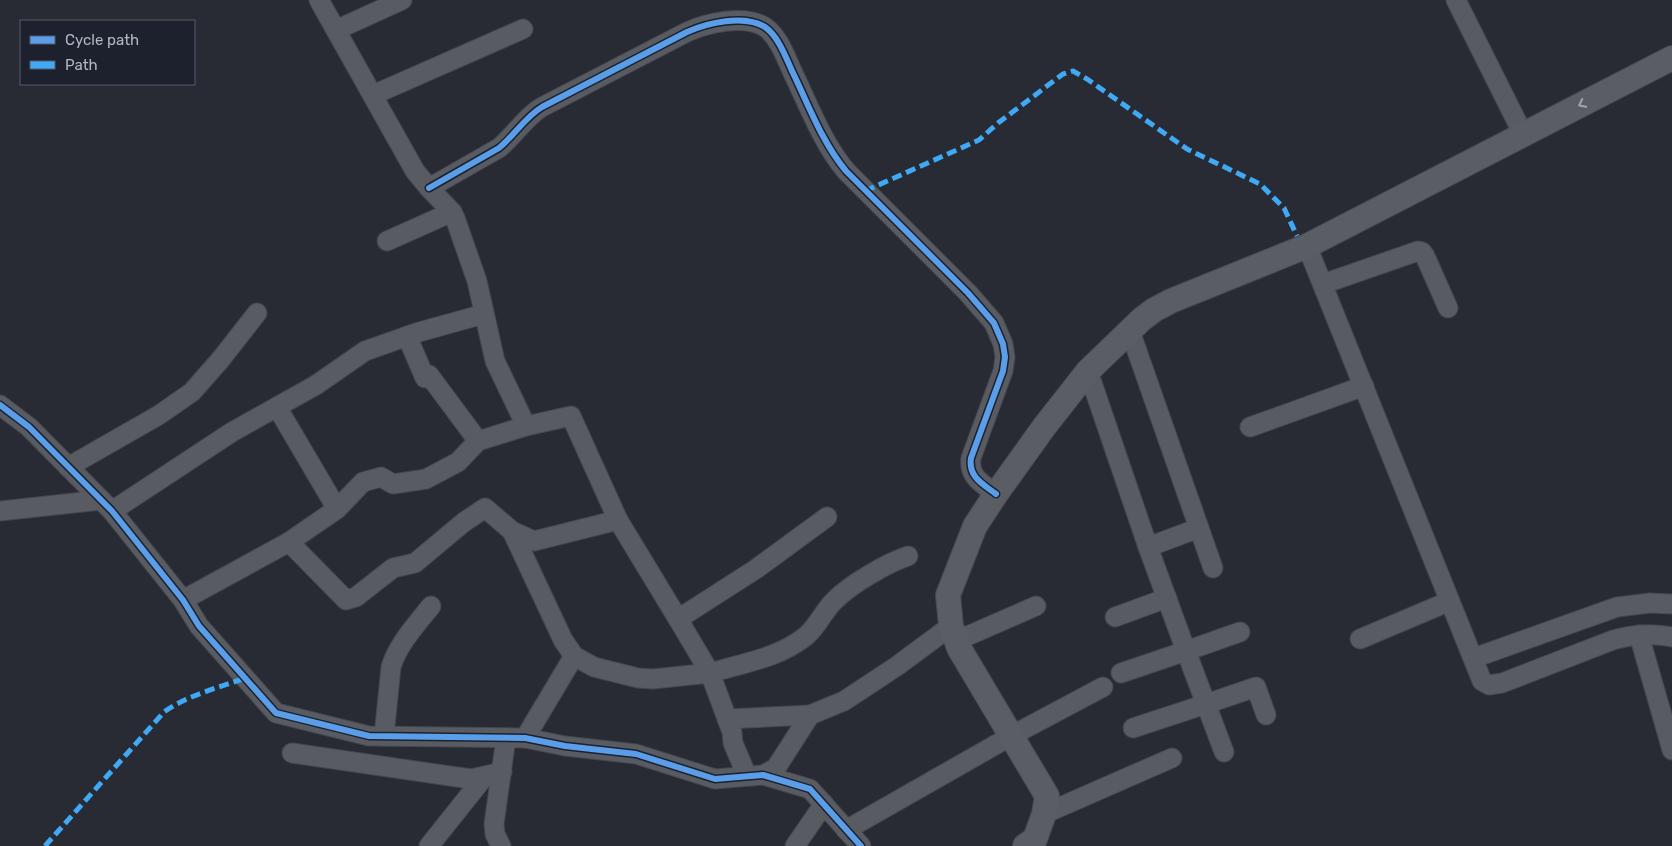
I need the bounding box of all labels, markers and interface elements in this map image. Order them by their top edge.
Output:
legend [20,20,195,85]
text: Cycle path [65,31,139,49]
text: Path [65,56,98,74]
one-way arrow [1578,98,1587,108]

